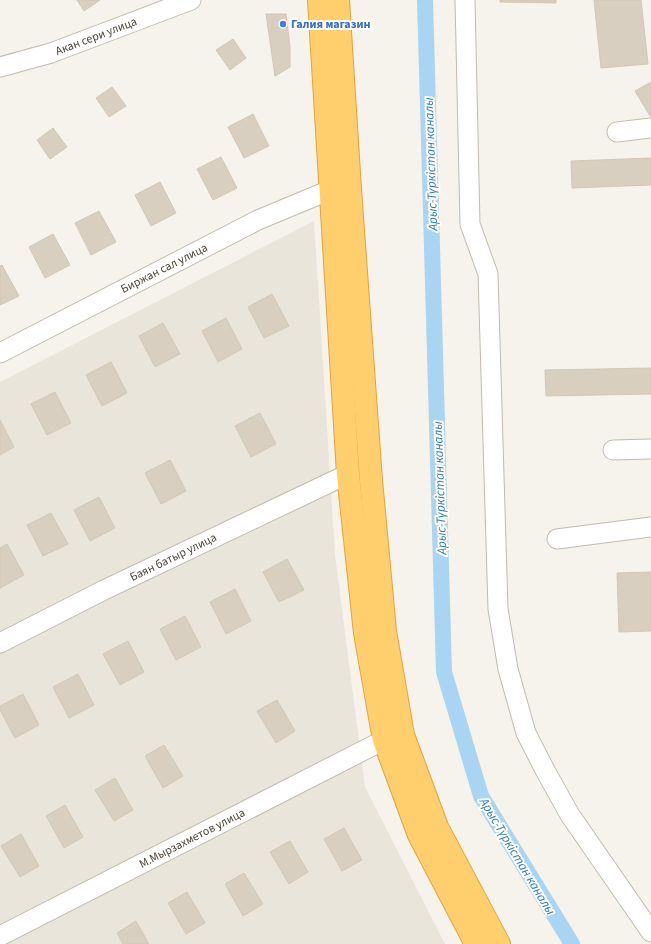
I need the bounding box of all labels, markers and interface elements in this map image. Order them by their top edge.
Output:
street label: Акан сери улица [53,13,139,60]
place label: Галия магазин [291,16,370,33]
marker: Галия магазин [278,19,288,29]
water label: Арыс-Түркістан каналы [420,96,442,232]
street label: Биржан сал улица [118,239,211,298]
water label: Арыс-Түркістан каналы [429,420,451,556]
street label: Баян батыр улица [127,529,220,586]
water label: Арыс-Түркістан каналы [475,794,559,919]
street label: М.Мырзахметов улица [136,804,248,873]

